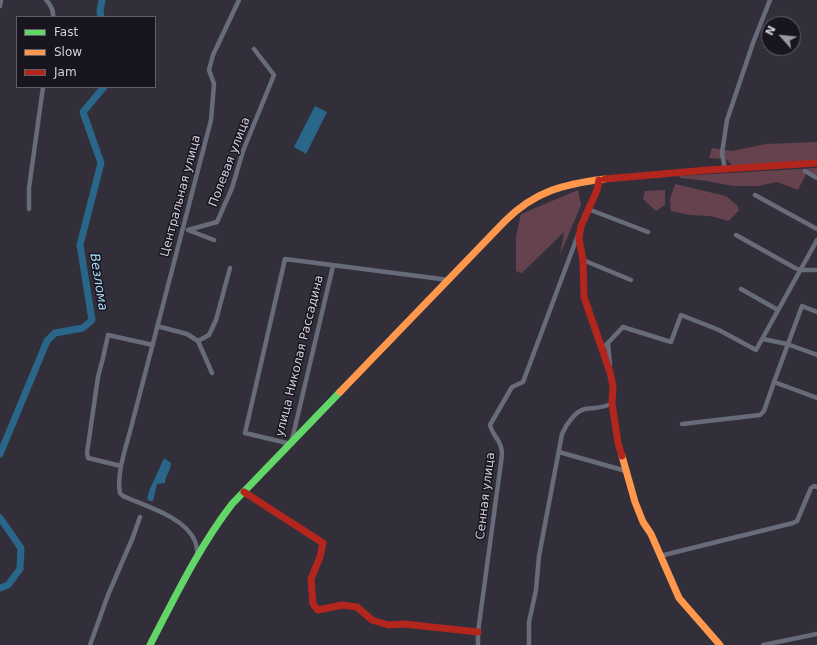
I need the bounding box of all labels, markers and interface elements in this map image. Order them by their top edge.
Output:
legend [16,16,156,88]
north arrow [761,16,801,56]
text: N [763,24,779,38]
text: Fast [54,25,78,39]
text: Slow [54,45,82,59]
text: Jam [54,65,77,79]
street label: Полевая улица [206,115,254,209]
street label: Центральная улица [158,133,204,259]
water label: Везлома [86,252,110,312]
street label: улица Николая Рассадина [273,274,327,438]
street label: Сенная улица [473,451,499,541]

